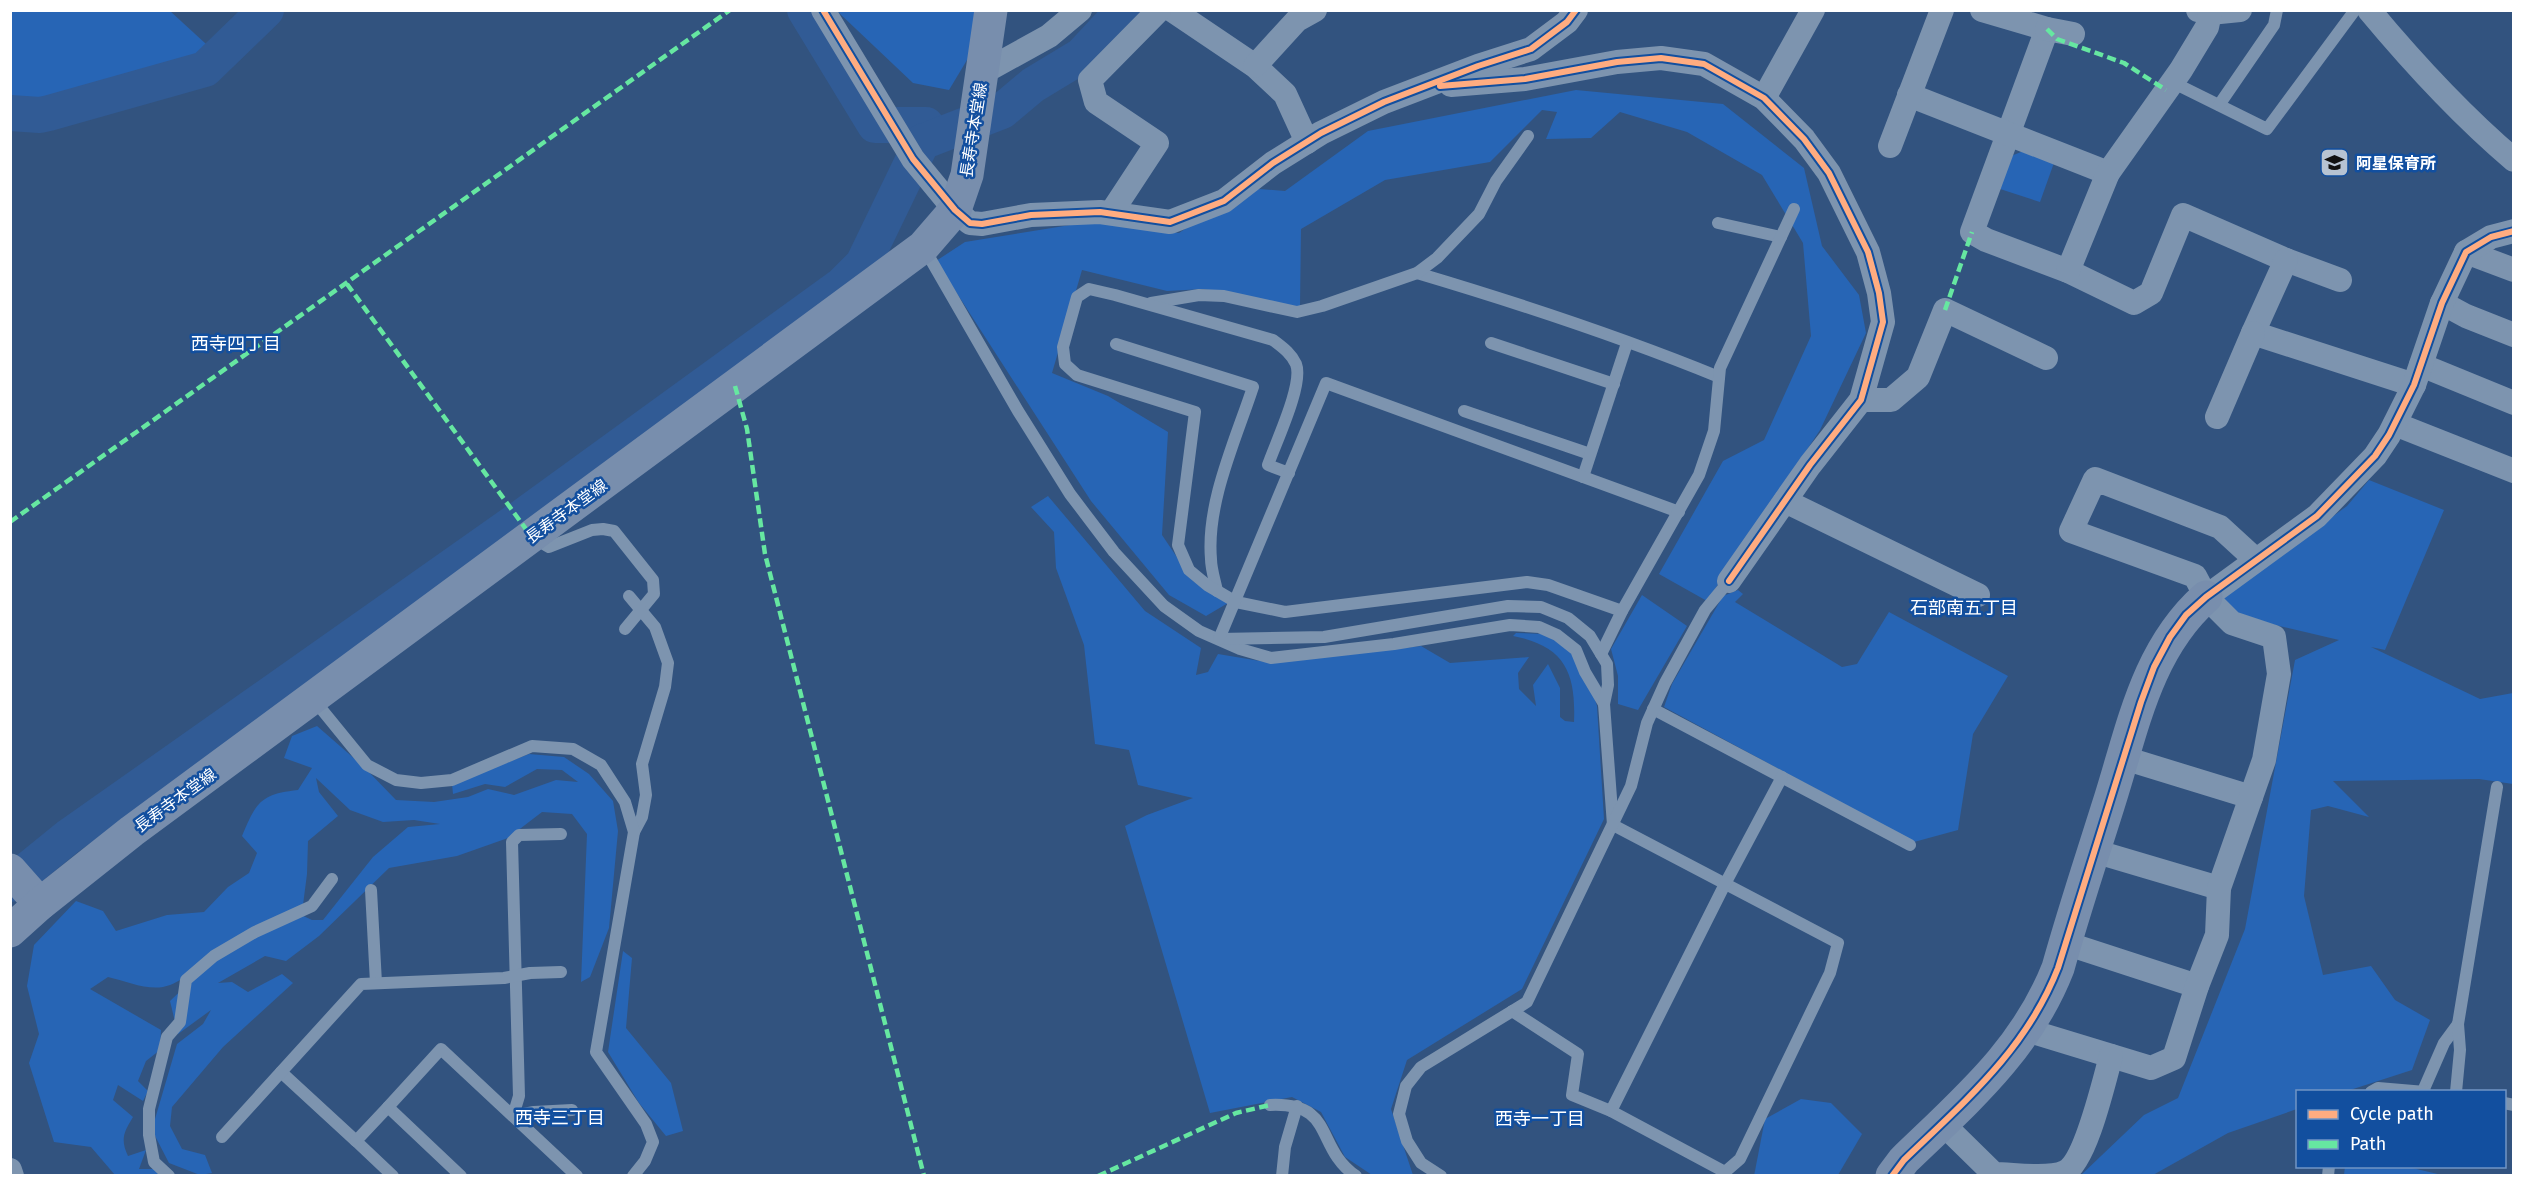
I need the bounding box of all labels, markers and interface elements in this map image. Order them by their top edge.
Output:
street label: 長寿寺本堂線 [957,81,990,179]
school or university icon: 阿星保育所 [2319,147,2351,179]
place label: 阿星保育所 [2356,154,2436,173]
district label: 西寺四丁目 [191,333,281,355]
street label: 長寿寺本堂線 [522,476,611,547]
district label: 石部南五丁目 [1910,597,2018,619]
street label: 長寿寺本堂線 [131,765,220,836]
legend [2296,1090,2506,1168]
text: Cycle path [2350,1103,2434,1125]
district label: 西寺三丁目 [515,1107,605,1129]
district label: 西寺一丁目 [1495,1108,1585,1130]
text: Path [2350,1133,2386,1155]

